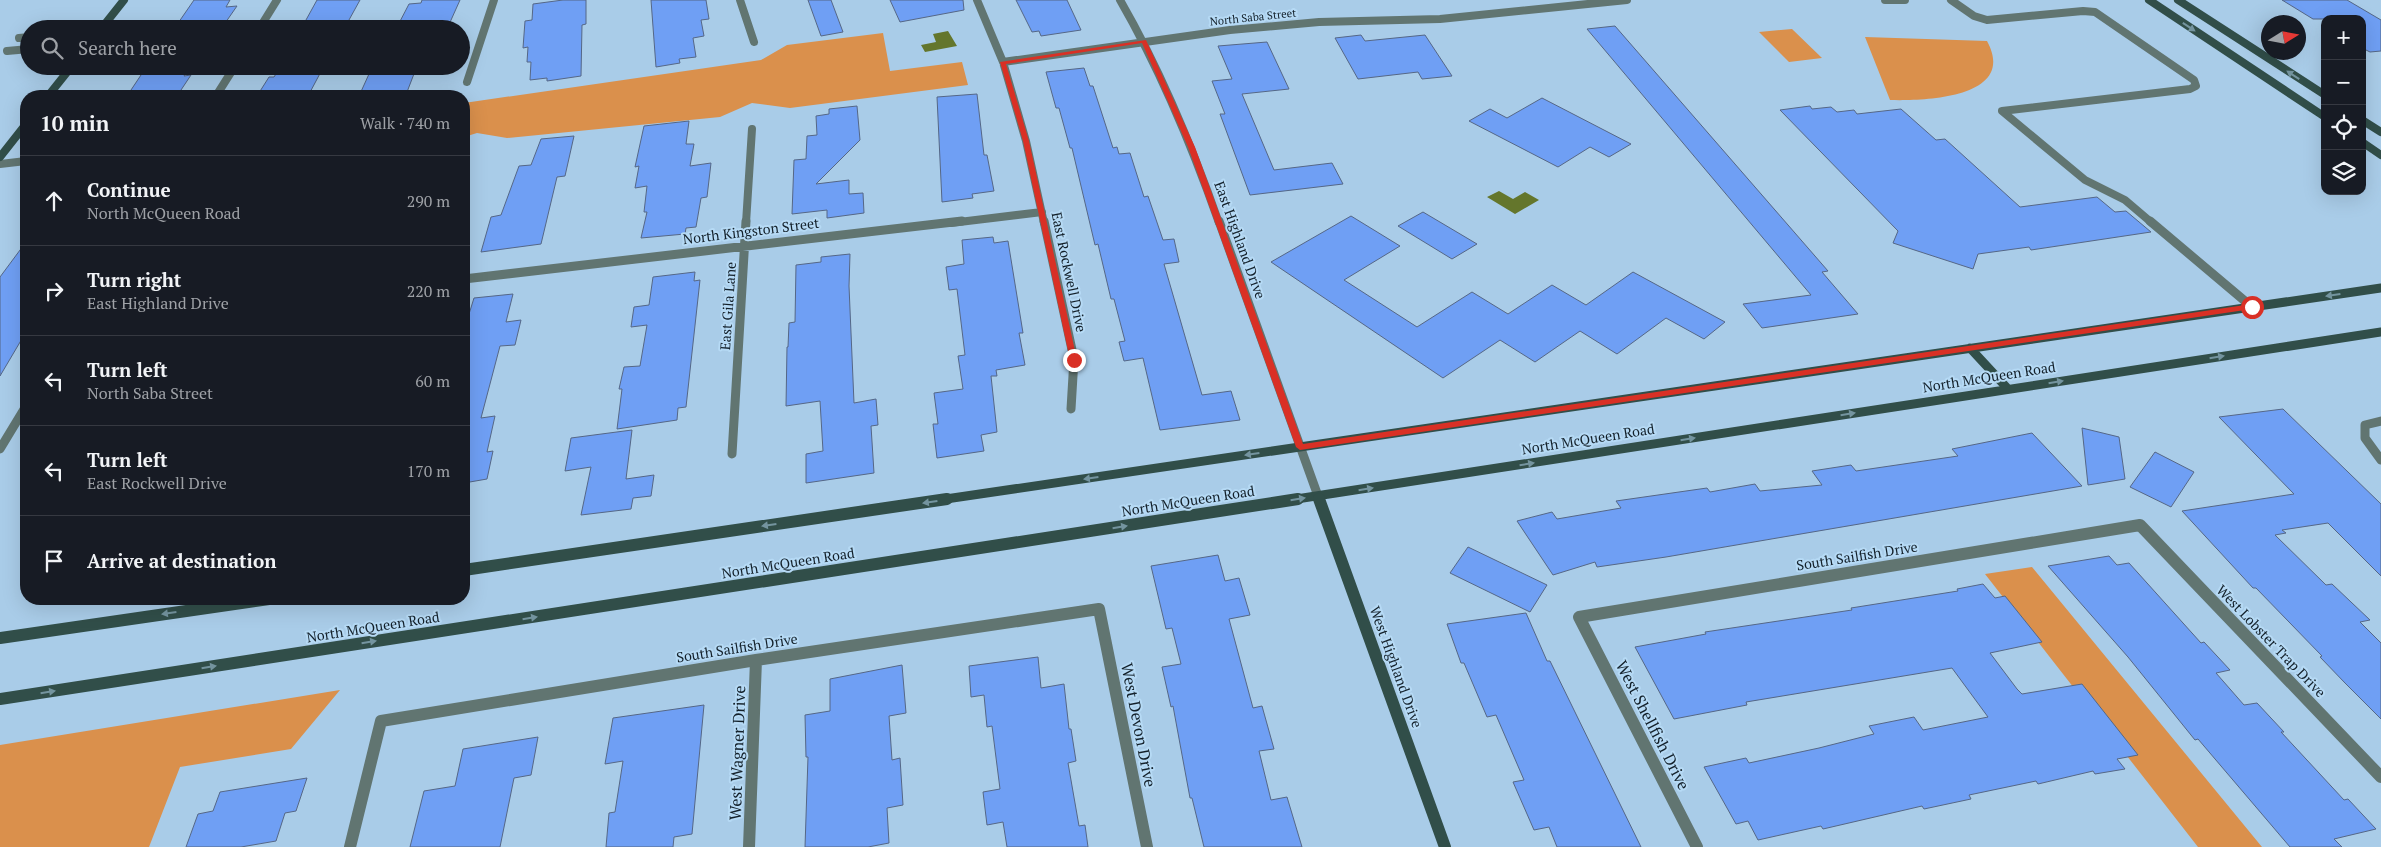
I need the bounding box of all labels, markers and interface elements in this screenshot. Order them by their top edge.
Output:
street label: North Saba Street [1209,6,1297,28]
north arrow [2261,15,2306,60]
map controls [2321,15,2366,195]
button: + [2321,15,2366,60]
search box [20,20,470,75]
one-way arrow [2183,22,2196,32]
icon: search [38,34,66,62]
text: Search here [78,35,177,60]
button: − [2321,60,2366,105]
one-way arrow [2286,70,2300,79]
button: locate [2321,105,2366,150]
text: 10 min [40,109,109,137]
text: Walk · 740 m [360,112,450,134]
button: layers [2321,150,2366,195]
text: Continue [87,177,171,202]
street label: East Highland Drive [1210,178,1271,301]
icon: ahead [40,187,68,215]
text: 290 m [407,190,450,212]
text: North McQueen Road [87,202,240,224]
street label: East Rockwell Drive [1047,210,1091,334]
street label: North Kingston Street [682,213,821,248]
street label: East Gila Lane [715,261,740,351]
text: Turn right [87,267,181,292]
icon: right [40,277,68,305]
text: 220 m [407,280,450,302]
one-way arrow [2324,291,2340,299]
text: East Highland Drive [87,292,229,314]
route start [2241,296,2264,319]
route end [1063,349,1086,372]
one-way arrow [2209,353,2225,361]
text: Turn left [87,357,168,382]
street label: North McQueen Road [1921,357,2057,396]
icon: left [40,367,68,395]
text: 60 m [415,370,450,392]
one-way arrow [2049,377,2065,385]
text: North Saba Street [87,382,213,404]
one-way arrow [1840,410,1856,418]
street label: North McQueen Road [1520,419,1656,458]
one-way arrow [1680,435,1696,443]
text: Turn left [87,447,168,472]
one-way arrow [1243,451,1259,459]
icon: left [40,457,68,485]
one-way arrow [1519,459,1535,467]
text: 170 m [407,460,450,482]
text: East Rockwell Drive [87,472,227,494]
one-way arrow [1083,474,1099,482]
street label: North McQueen Road [1120,481,1256,520]
one-way arrow [1359,484,1375,492]
one-way arrow [1290,495,1306,503]
one-way arrow [922,498,938,506]
one-way arrow [761,522,777,530]
one-way arrow [1112,522,1128,530]
street label: South Sailfish Drive [1795,537,1919,574]
street label: North McQueen Road [720,543,856,582]
icon: arrive [40,547,68,575]
text: Arrive at destination [87,548,276,573]
street label: West Lobster Trap Drive [2213,580,2330,701]
street label: West Highland Drive [1366,603,1427,730]
street label: North McQueen Road [305,607,441,646]
one-way arrow [161,610,177,618]
one-way arrow [522,613,538,621]
street label: South Sailfish Drive [675,629,799,666]
one-way arrow [362,638,378,646]
street label: West Shellfish Drive [1611,657,1695,793]
street label: West Devon Drive [1116,661,1162,789]
one-way arrow [201,663,217,671]
street label: West Wagner Drive [724,685,750,821]
one-way arrow [41,687,57,695]

